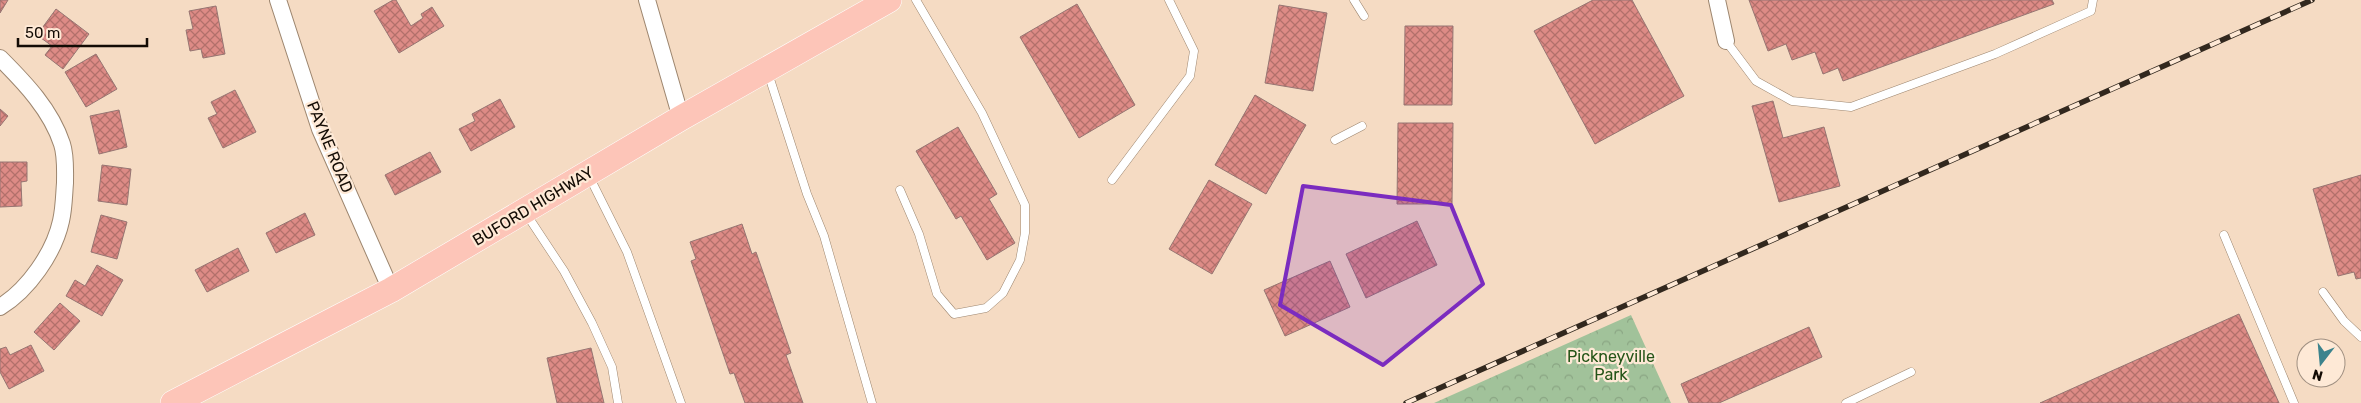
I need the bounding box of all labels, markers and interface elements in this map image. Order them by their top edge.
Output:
scale bar [18,15,146,47]
text: 50 m [25,24,60,42]
street label: PAYNE ROAD [303,98,357,196]
street label: BUFORD HIGHWAY [469,162,597,250]
north arrow [2296,338,2346,388]
park label: Pickneyville Park [1567,347,1655,384]
text: N [2310,365,2325,385]

